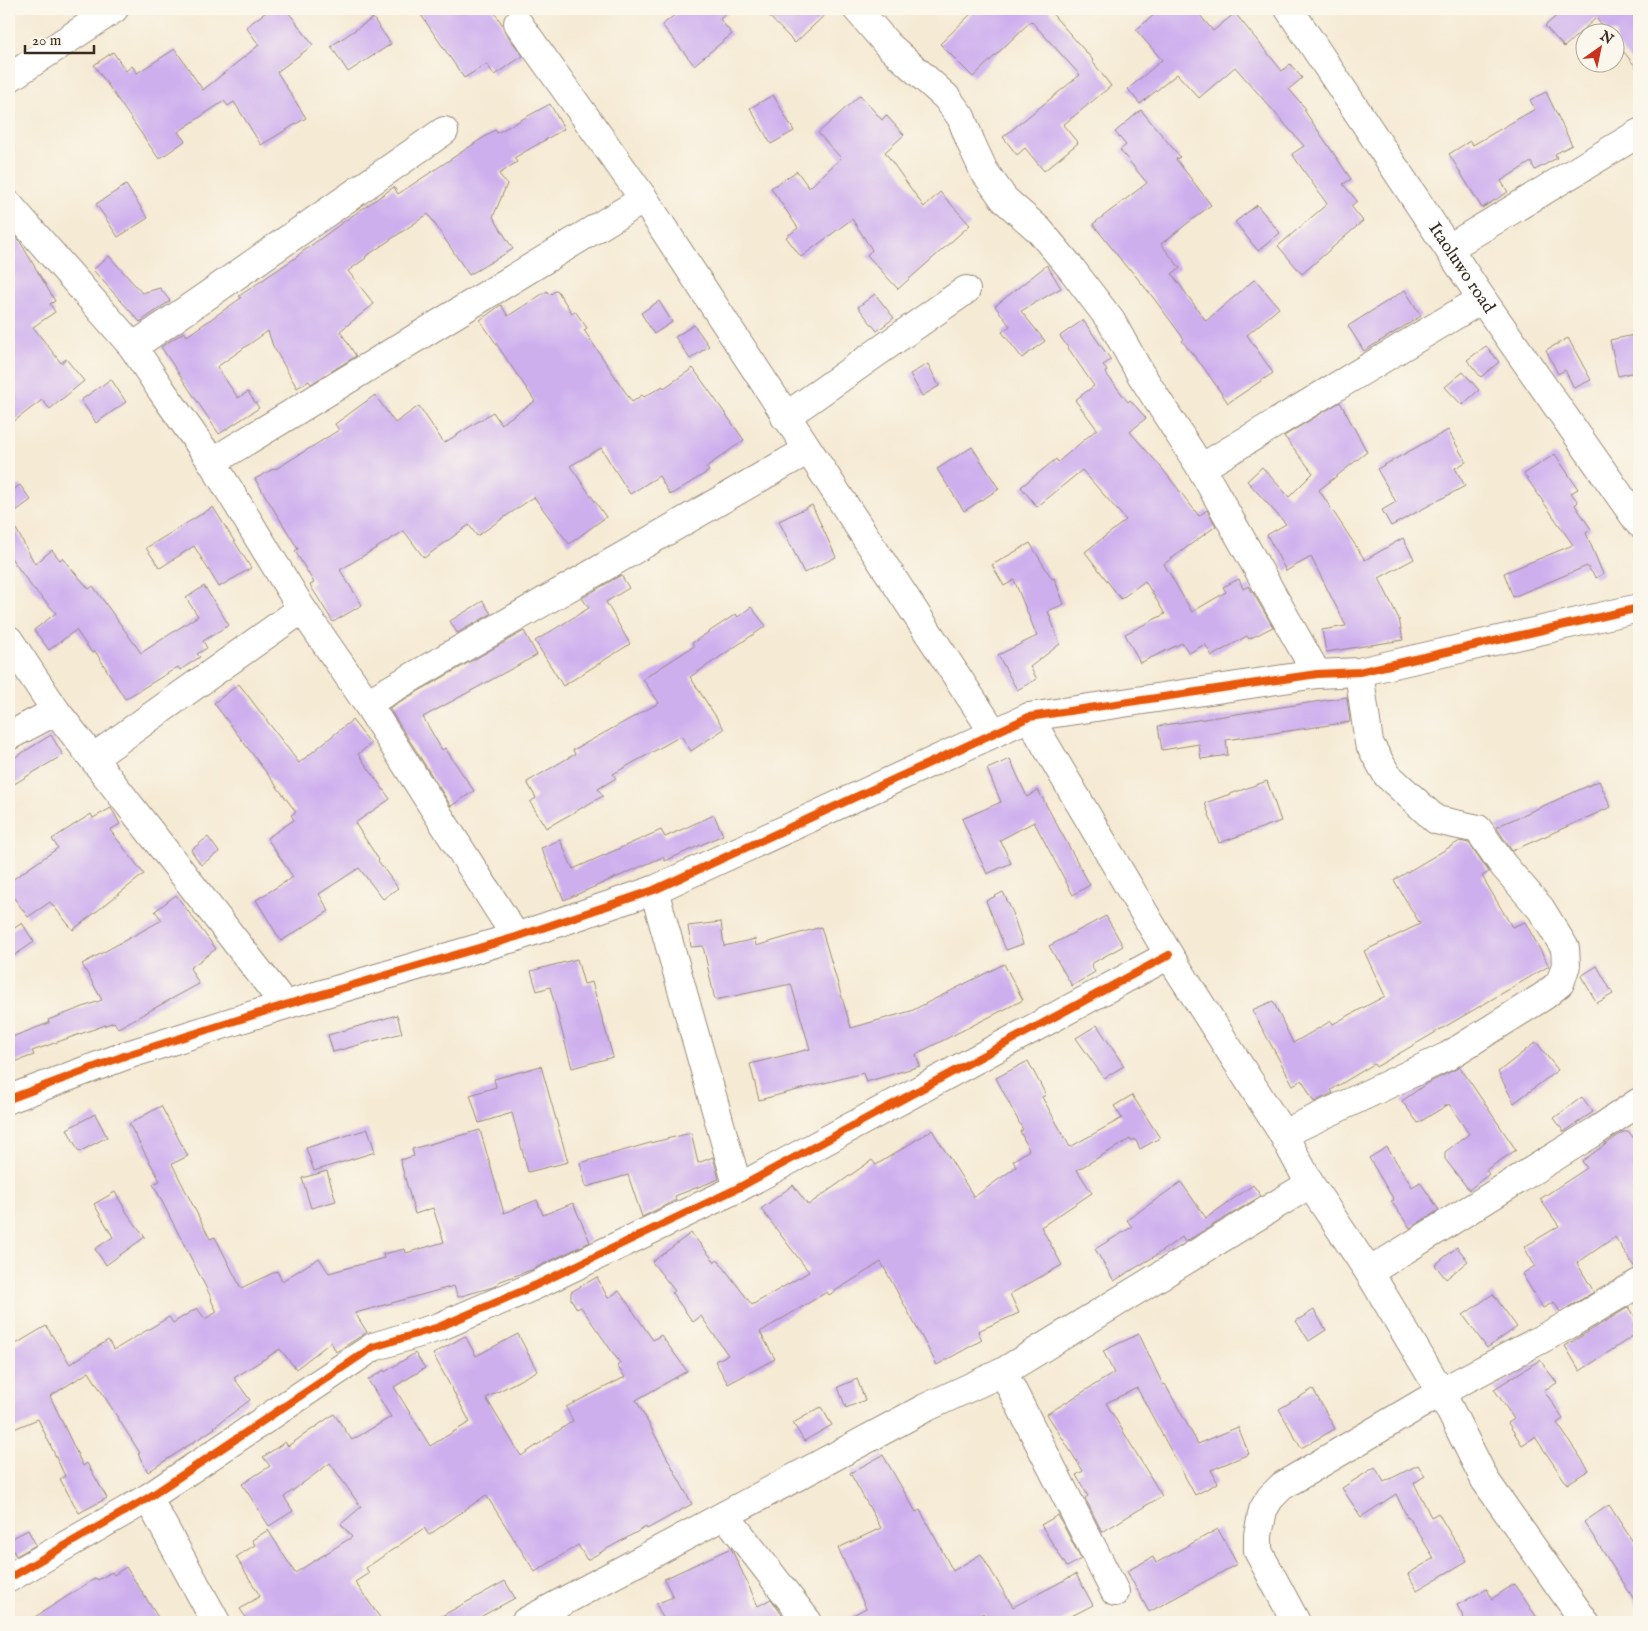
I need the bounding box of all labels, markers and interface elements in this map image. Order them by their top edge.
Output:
scale bar [25,22,94,54]
north arrow [1576,22,1626,72]
text: N [1596,27,1617,49]
text: 20 m [32,31,62,50]
street label: Itaoluwo road [1423,218,1500,318]

